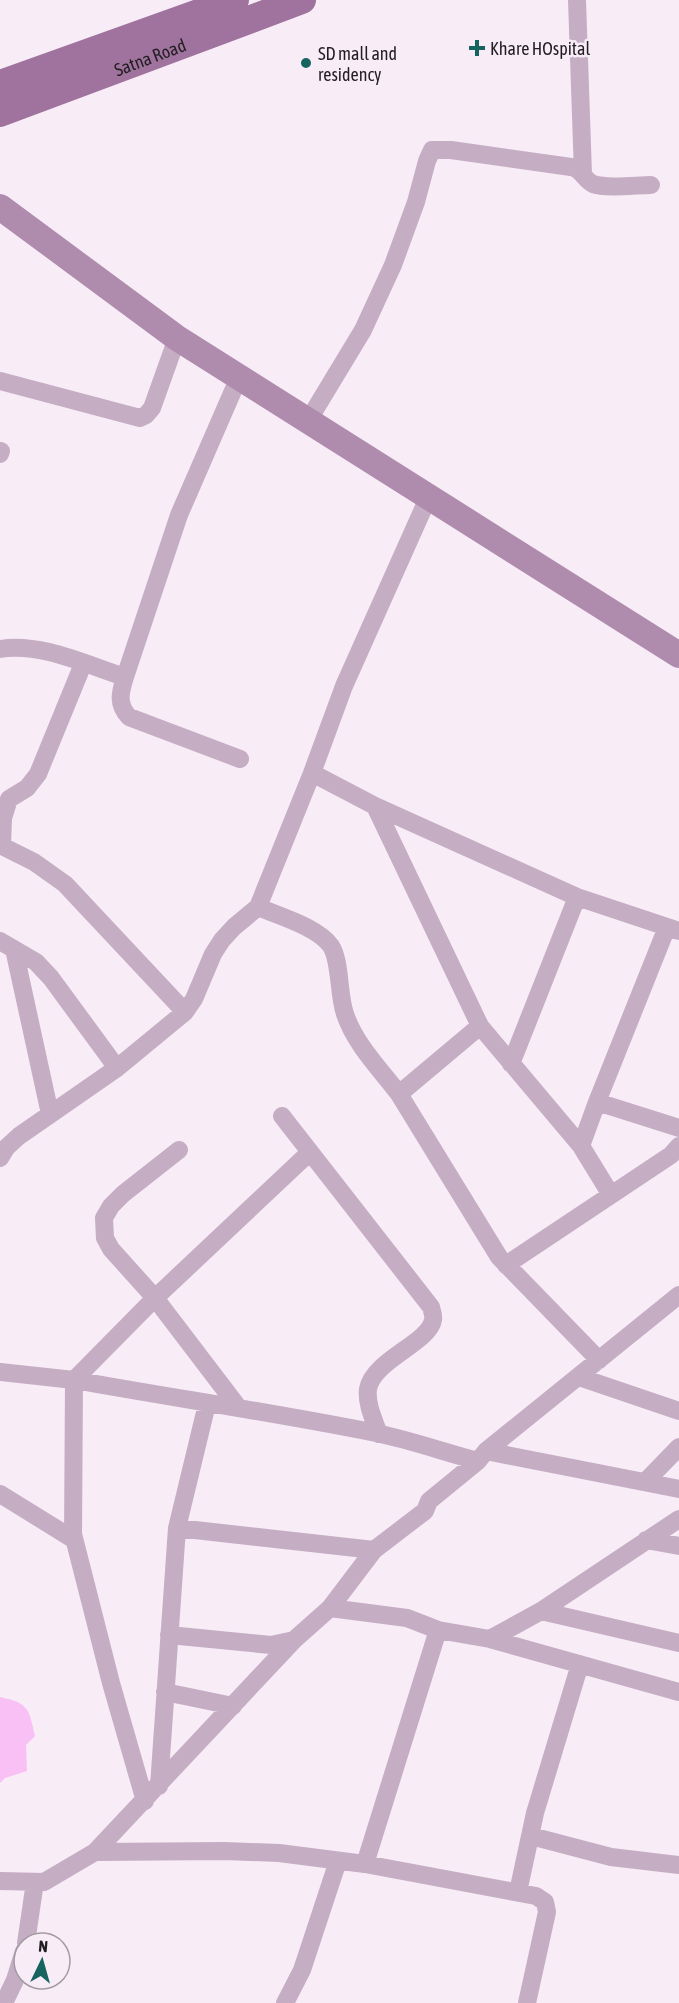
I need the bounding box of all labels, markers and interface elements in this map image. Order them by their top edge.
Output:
street label: Satna Road [111,34,189,80]
place label: Khare HOspital [490,38,590,59]
marker: Khare HOspital [468,39,486,57]
place label: SD mall and residency [318,43,397,85]
marker: SD mall and residency [299,56,313,70]
north arrow [12,1931,72,1991]
text: N [38,1937,49,1955]

